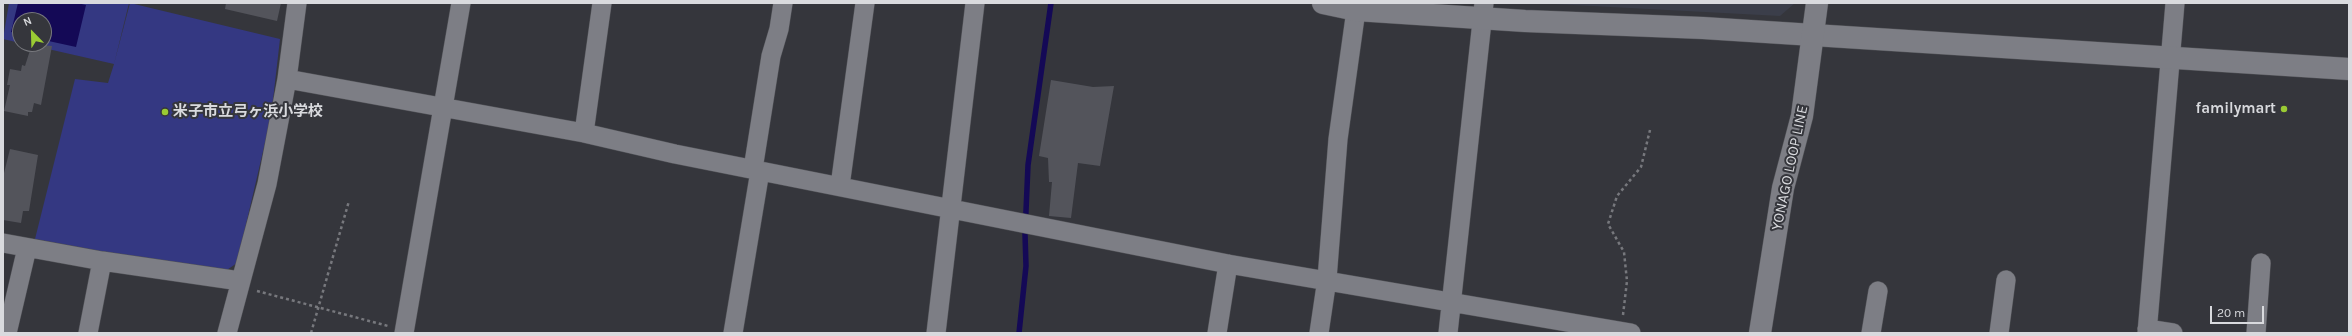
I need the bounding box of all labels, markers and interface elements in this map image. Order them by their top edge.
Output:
north arrow [12,12,52,52]
text: N [21,14,34,29]
place label: familymart [2196,100,2276,118]
place label: 米子市立弓ヶ浜小学校 [173,103,323,121]
street label: YONAGO LOOP LINE [1768,104,1812,232]
marker: familymart [2279,104,2289,114]
marker: 米子市立弓ヶ浜小学校 [160,107,170,117]
scale bar [2212,298,2266,324]
text: 20 m [2217,306,2245,320]

